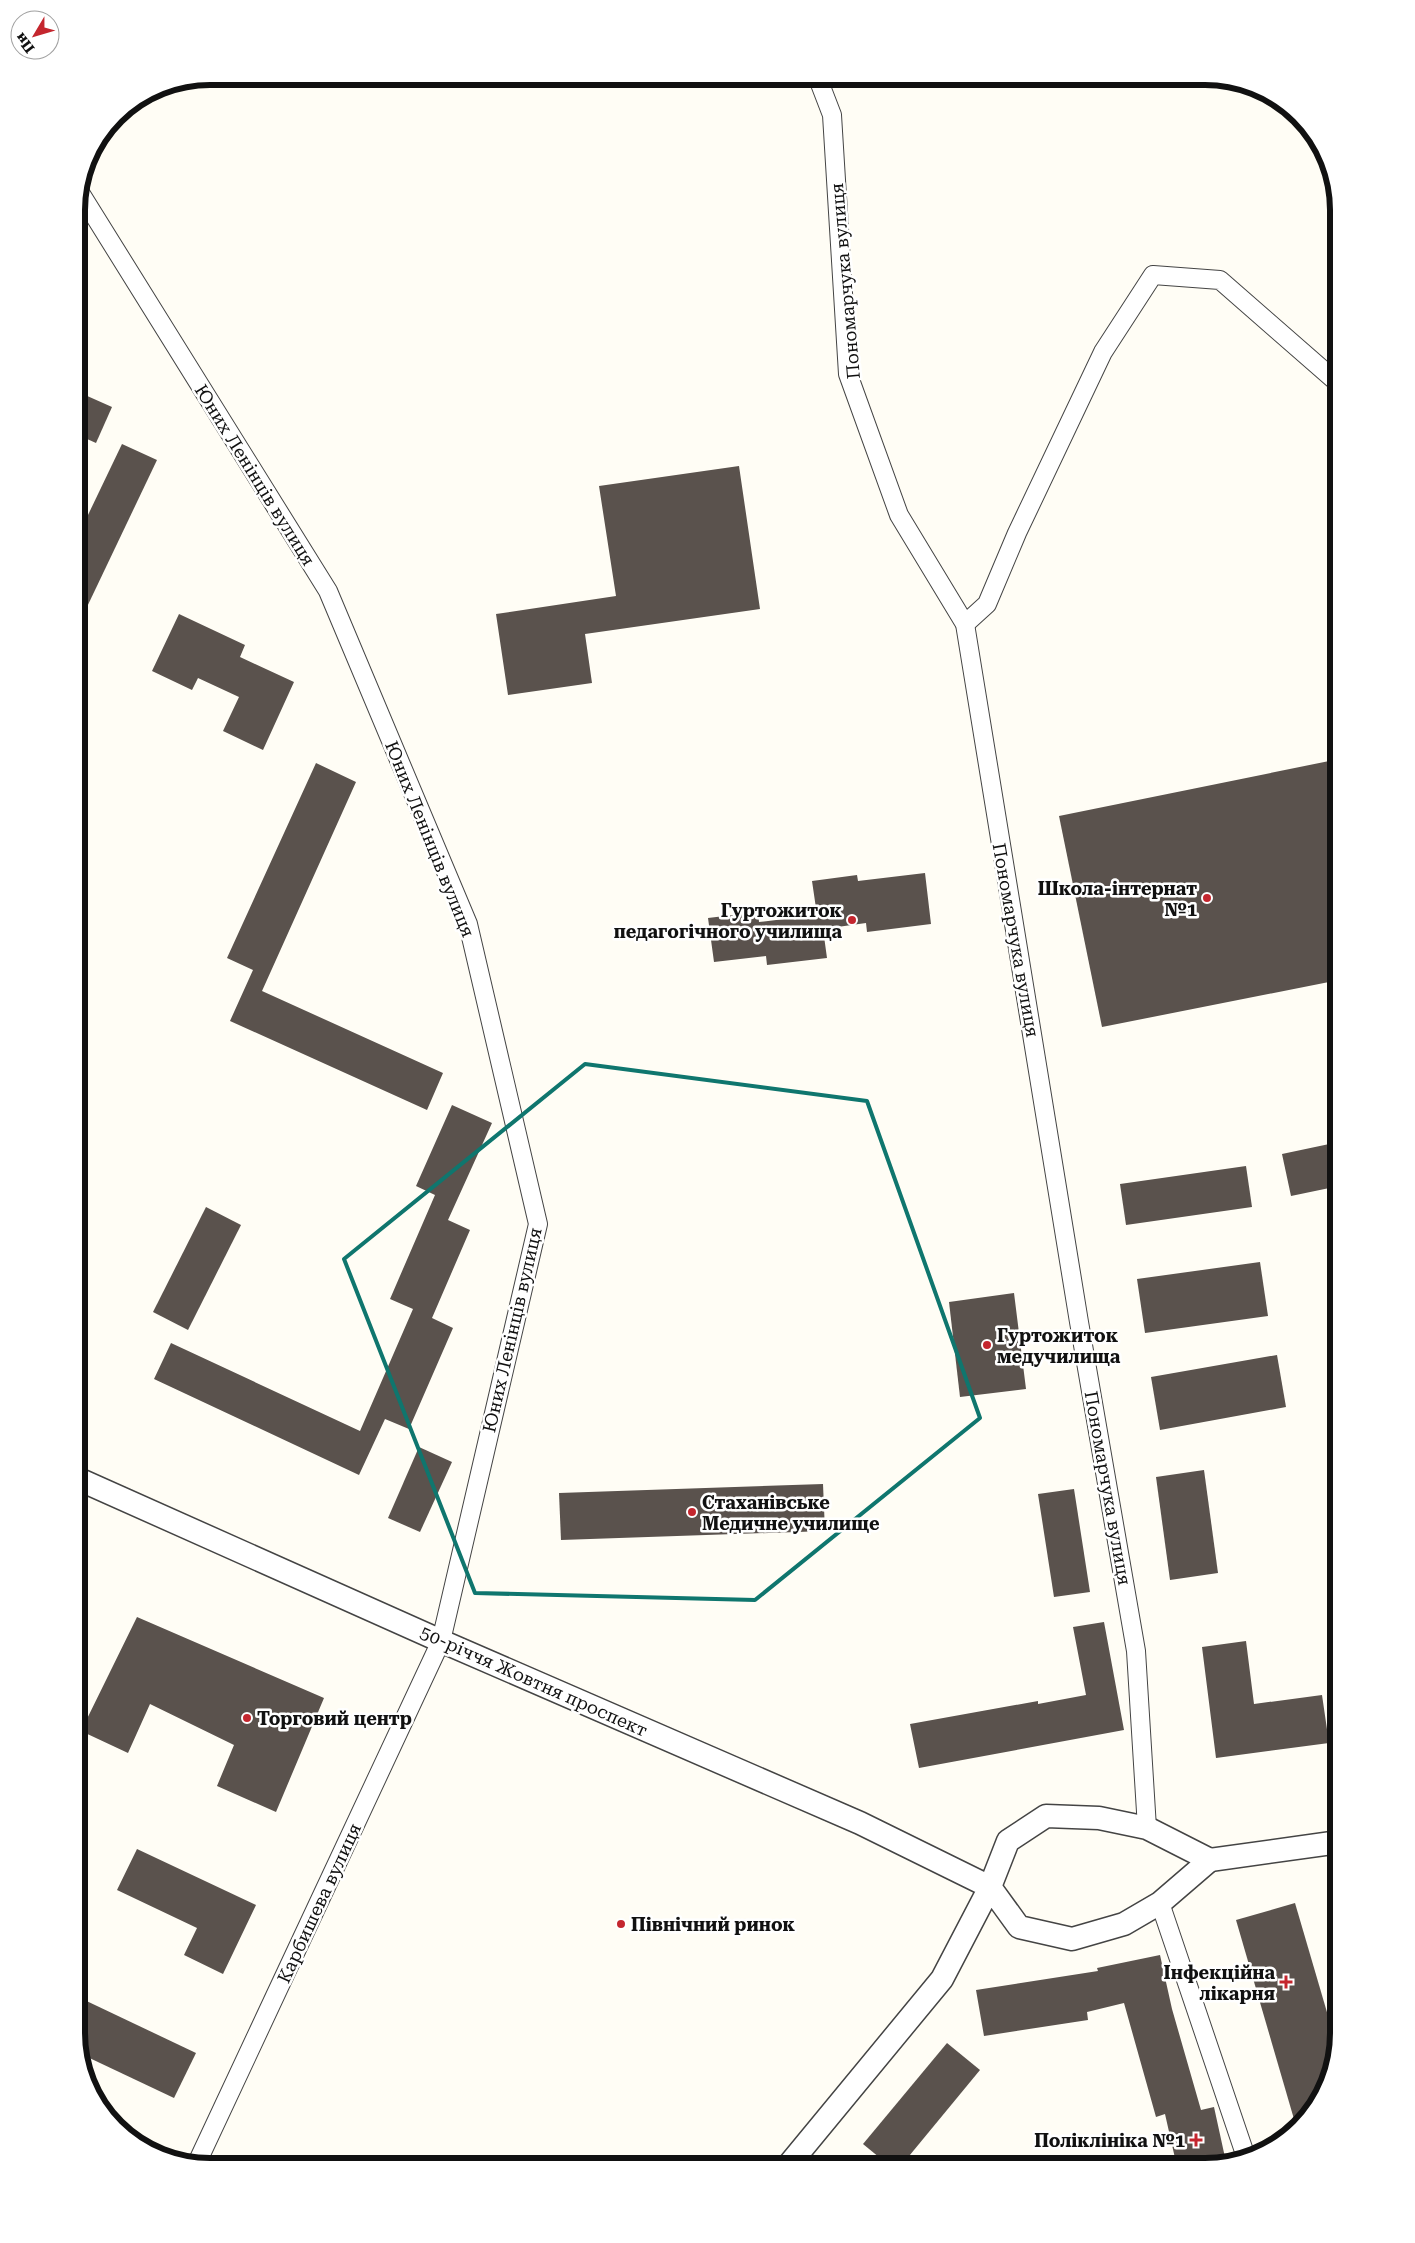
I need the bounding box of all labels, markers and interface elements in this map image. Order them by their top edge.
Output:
north arrow [10,10,60,60]
text: Пн [12,29,38,56]
street label: Пономарчука вулиця [826,182,864,380]
street label: Юних Ленінців вулиця [191,381,319,569]
street label: Юних Ленінців вулиця [381,738,479,940]
street label: Пономарчука вулиця [989,841,1043,1039]
place label: Школа-інтернат №1 [1038,878,1197,920]
marker: Школа-інтернат №1 [1201,892,1213,904]
place label: Гуртожиток педагогічного училища [614,900,843,942]
marker: Гуртожиток педагогічного училища [846,914,858,926]
street label: Юних Ленінців вулиця [478,1226,546,1434]
place label: Гуртожиток медучилища [997,1325,1121,1367]
marker: Гуртожиток медучилища [981,1339,993,1351]
street label: Пономарчука вулиця [1081,1389,1135,1587]
place label: Стаханівське Медичне училище [702,1492,880,1534]
marker: Стаханівське Медичне училище [686,1506,698,1518]
street label: 50-річчя Жовтня проспект [417,1621,651,1741]
place label: Торговий центр [257,1708,412,1729]
marker: Торговий центр [241,1712,253,1724]
street label: Карбишева вулиця [273,1820,365,1986]
place label: Північний ринок [631,1914,796,1935]
marker: Північний ринок [615,1918,627,1930]
place label: Інфекційна лікарня [1164,1962,1275,2004]
marker: Інфекційна лікарня [1279,1975,1293,1989]
place label: Поліклініка №1 [1034,2130,1185,2151]
marker: Поліклініка №1 [1189,2133,1203,2147]

